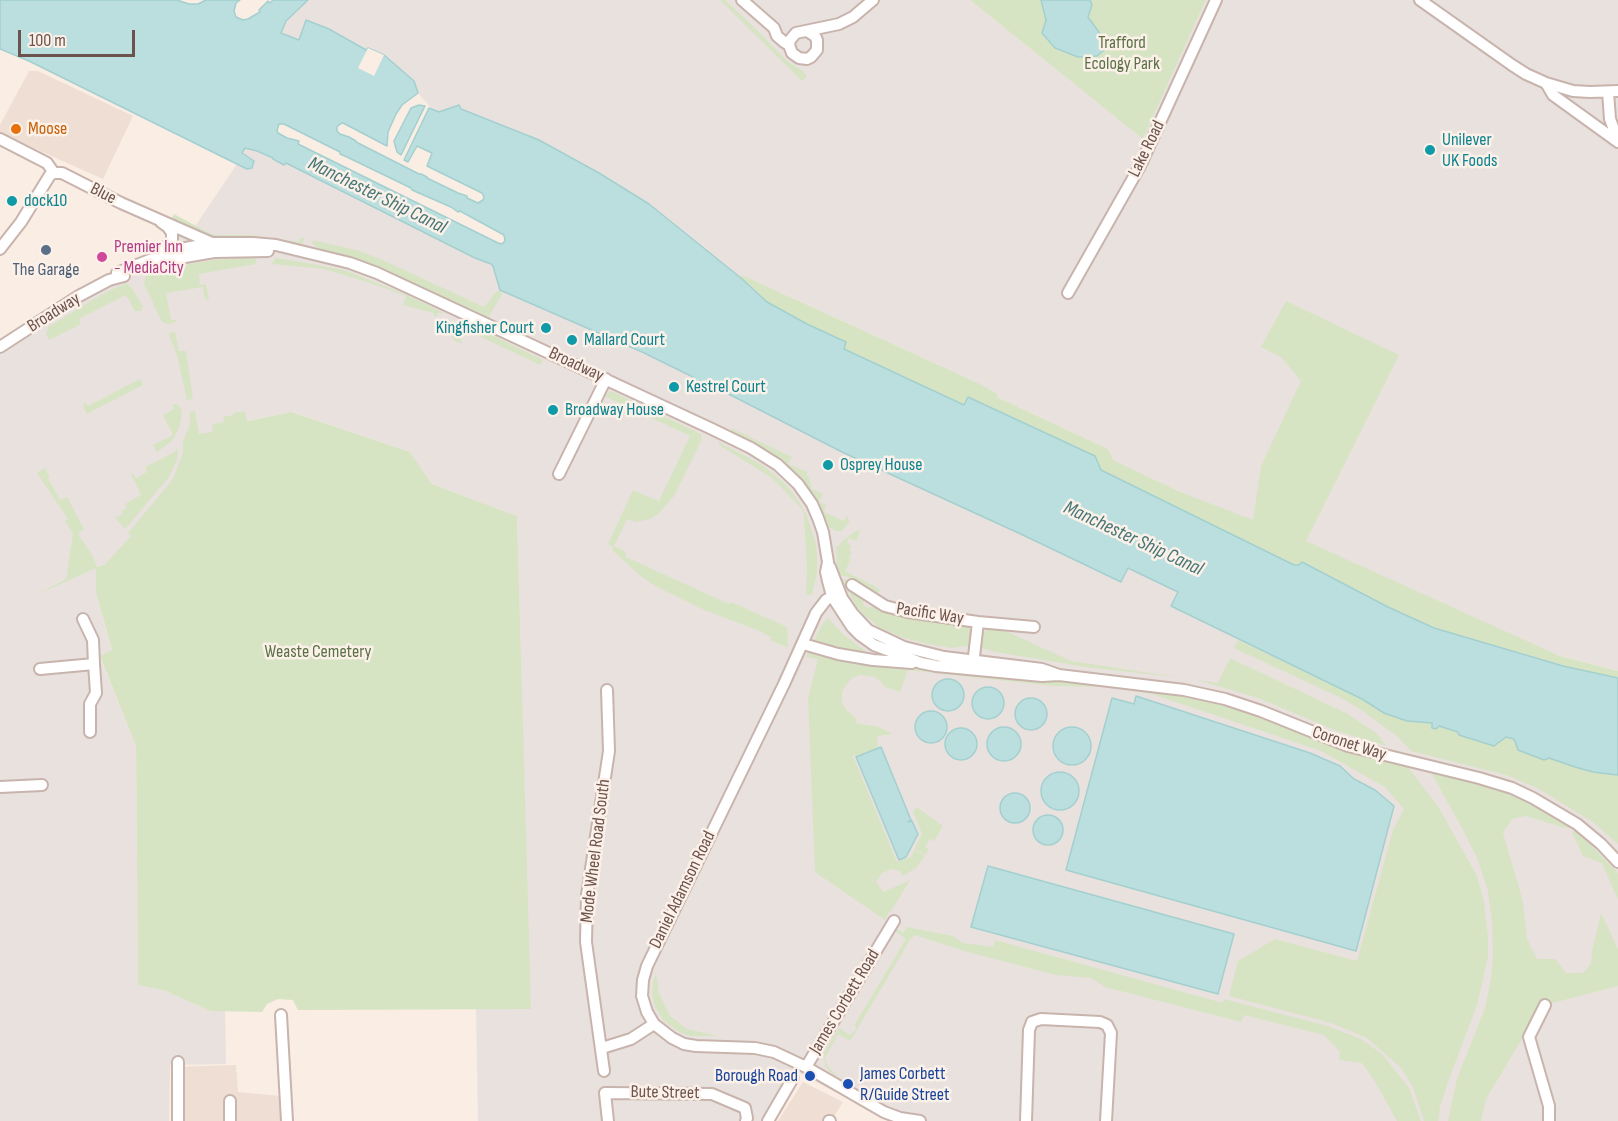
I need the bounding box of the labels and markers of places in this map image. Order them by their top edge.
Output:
place label: Moose [28,118,67,140]
marker: Moose [9,122,23,136]
place label: Unilever UK Foods [1442,129,1497,172]
marker: Unilever UK Foods [1423,143,1437,157]
place label: dock10 [24,190,67,212]
marker: dock10 [5,194,19,208]
place label: Premier Inn - MediaCity [114,236,184,278]
marker: The Garage [39,243,53,257]
marker: Premier Inn - MediaCity [95,250,109,264]
place label: The Garage [13,259,79,281]
place label: Kingfisher Court [436,317,534,339]
marker: Kingfisher Court [539,321,553,335]
place label: Mallard Court [584,329,665,351]
marker: Mallard Court [565,333,579,347]
place label: Kestrel Court [686,376,766,398]
marker: Kestrel Court [667,380,681,394]
place label: Broadway House [565,399,664,421]
marker: Broadway House [546,403,560,417]
place label: Osprey House [840,454,922,476]
marker: Osprey House [821,458,835,472]
place label: James Corbett R/Guide Street [860,1063,949,1106]
place label: Borough Road [715,1065,798,1087]
marker: Borough Road [803,1069,817,1083]
marker: James Corbett R/Guide Street [841,1077,855,1091]

